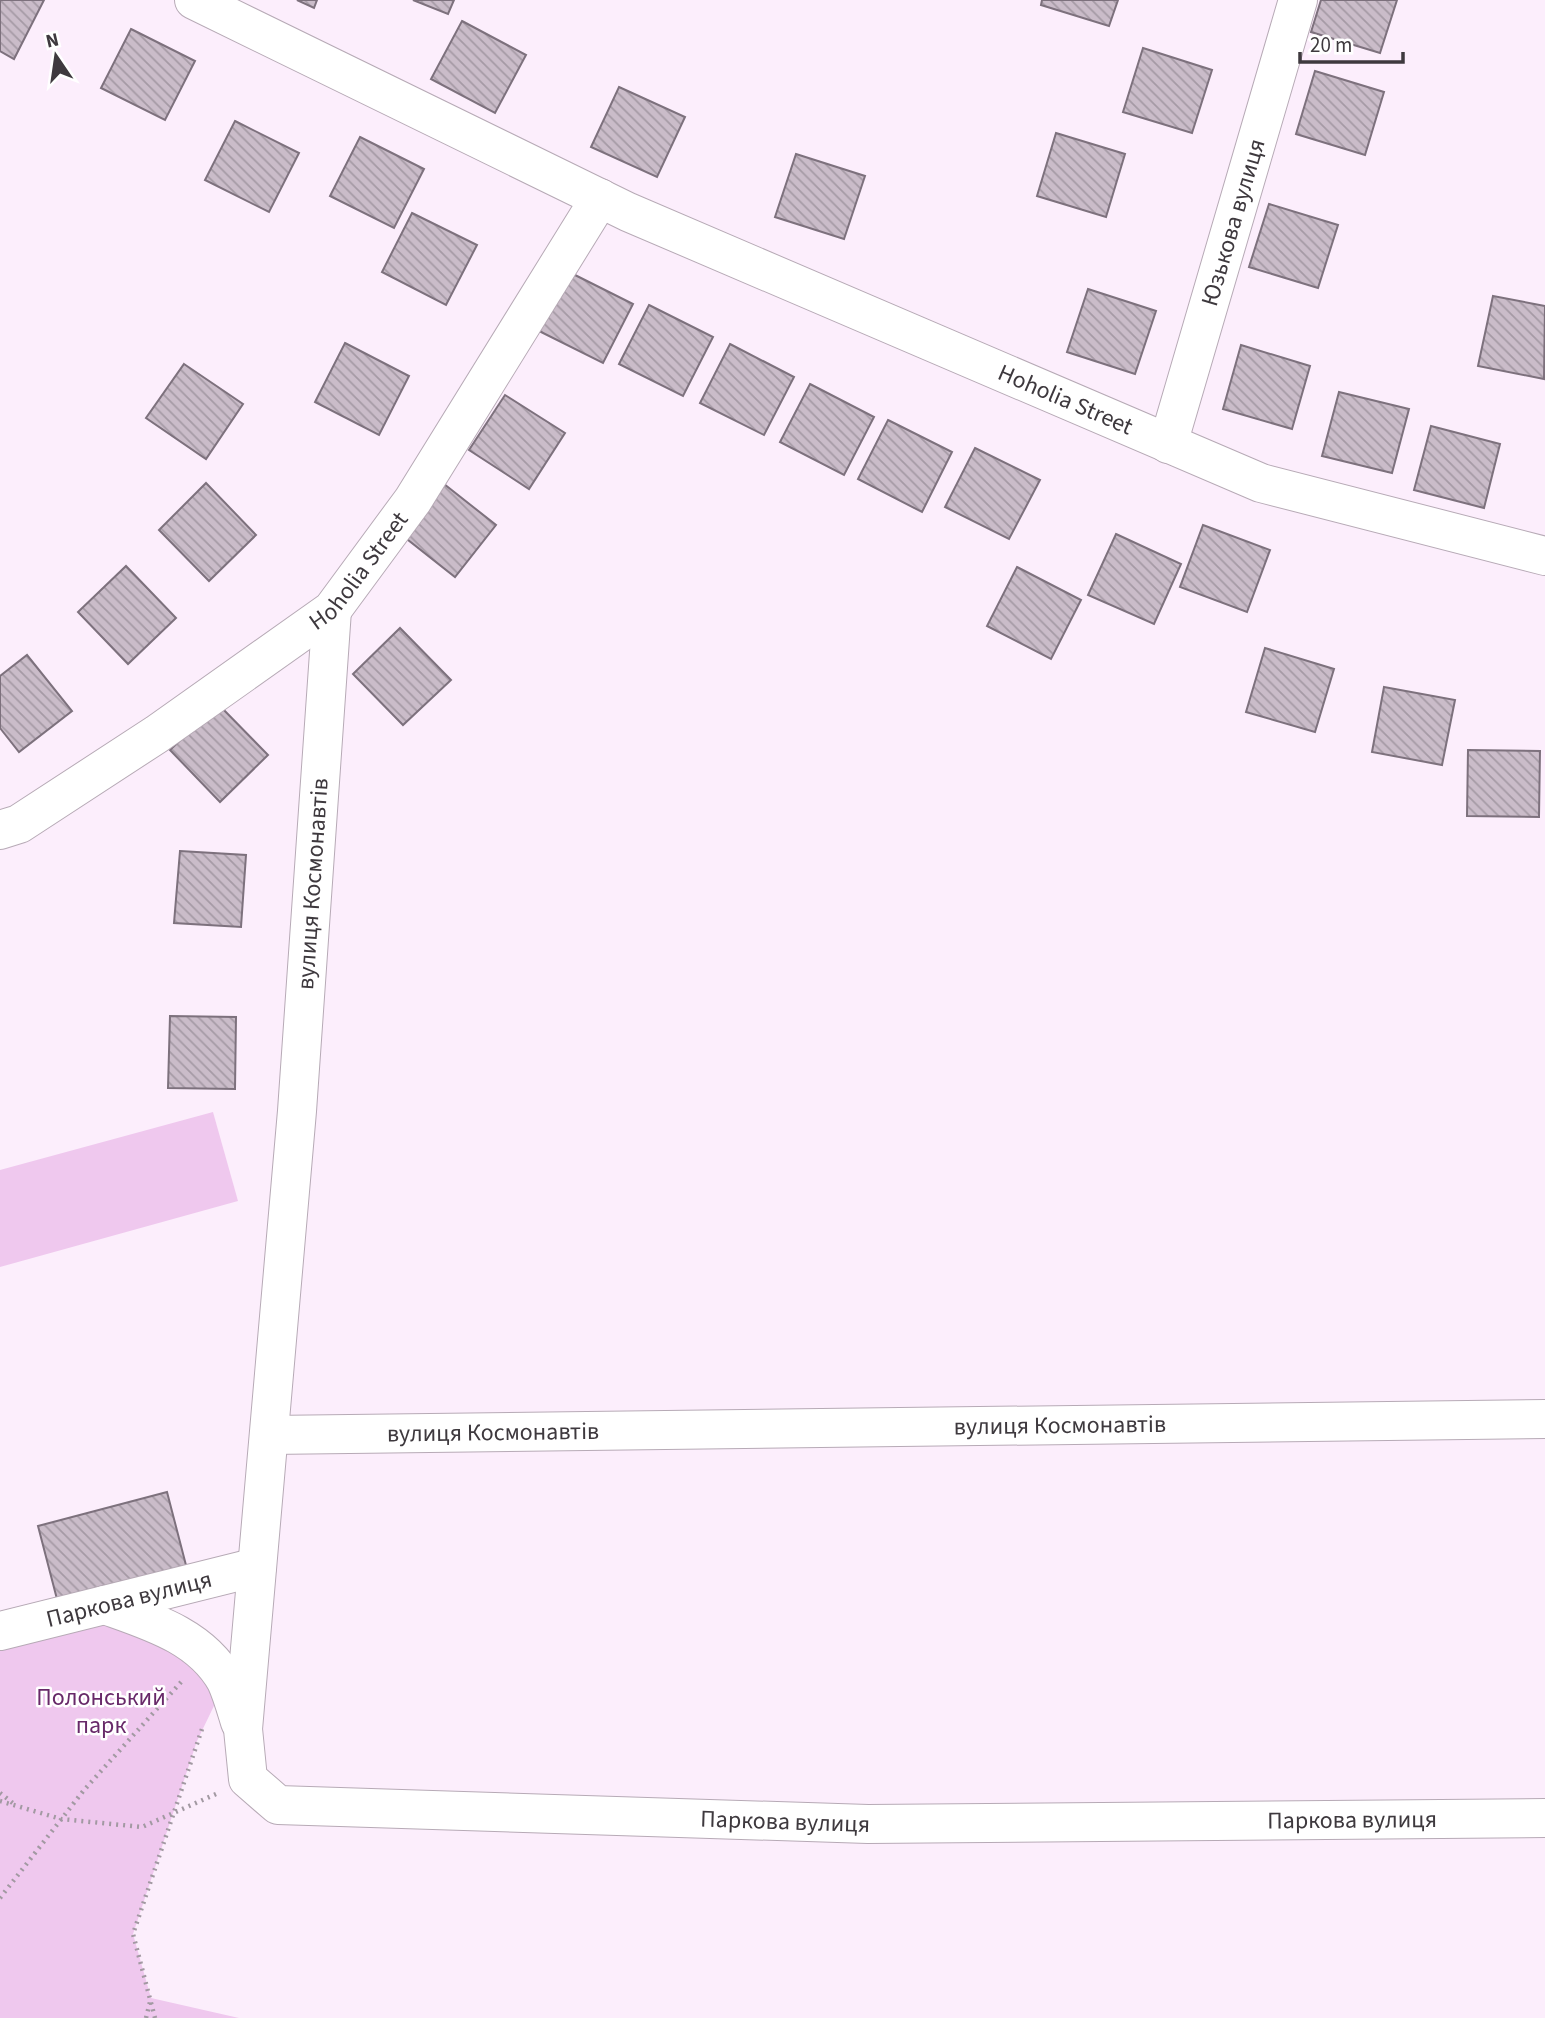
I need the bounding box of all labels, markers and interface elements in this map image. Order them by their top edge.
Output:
north arrow [21,21,91,91]
scale bar [1300,21,1403,65]
text: N [43,26,62,55]
text: 20 m [1310,30,1352,60]
street label: Юзькова вулиця [1192,134,1274,310]
street label: Hoholia Street [993,355,1139,444]
street label: Hoholia Street [301,504,417,639]
street label: вулиця Космонавтів [288,777,338,991]
street label: вулиця Космонавтів [954,1406,1166,1444]
street label: вулиця Космонавтів [387,1413,599,1451]
street label: Паркова вулиця [42,1561,216,1636]
park label: Полонський парк [36,1680,166,1743]
street label: Паркова вулиця [700,1801,871,1842]
street label: Паркова вулиця [1267,1801,1437,1838]

